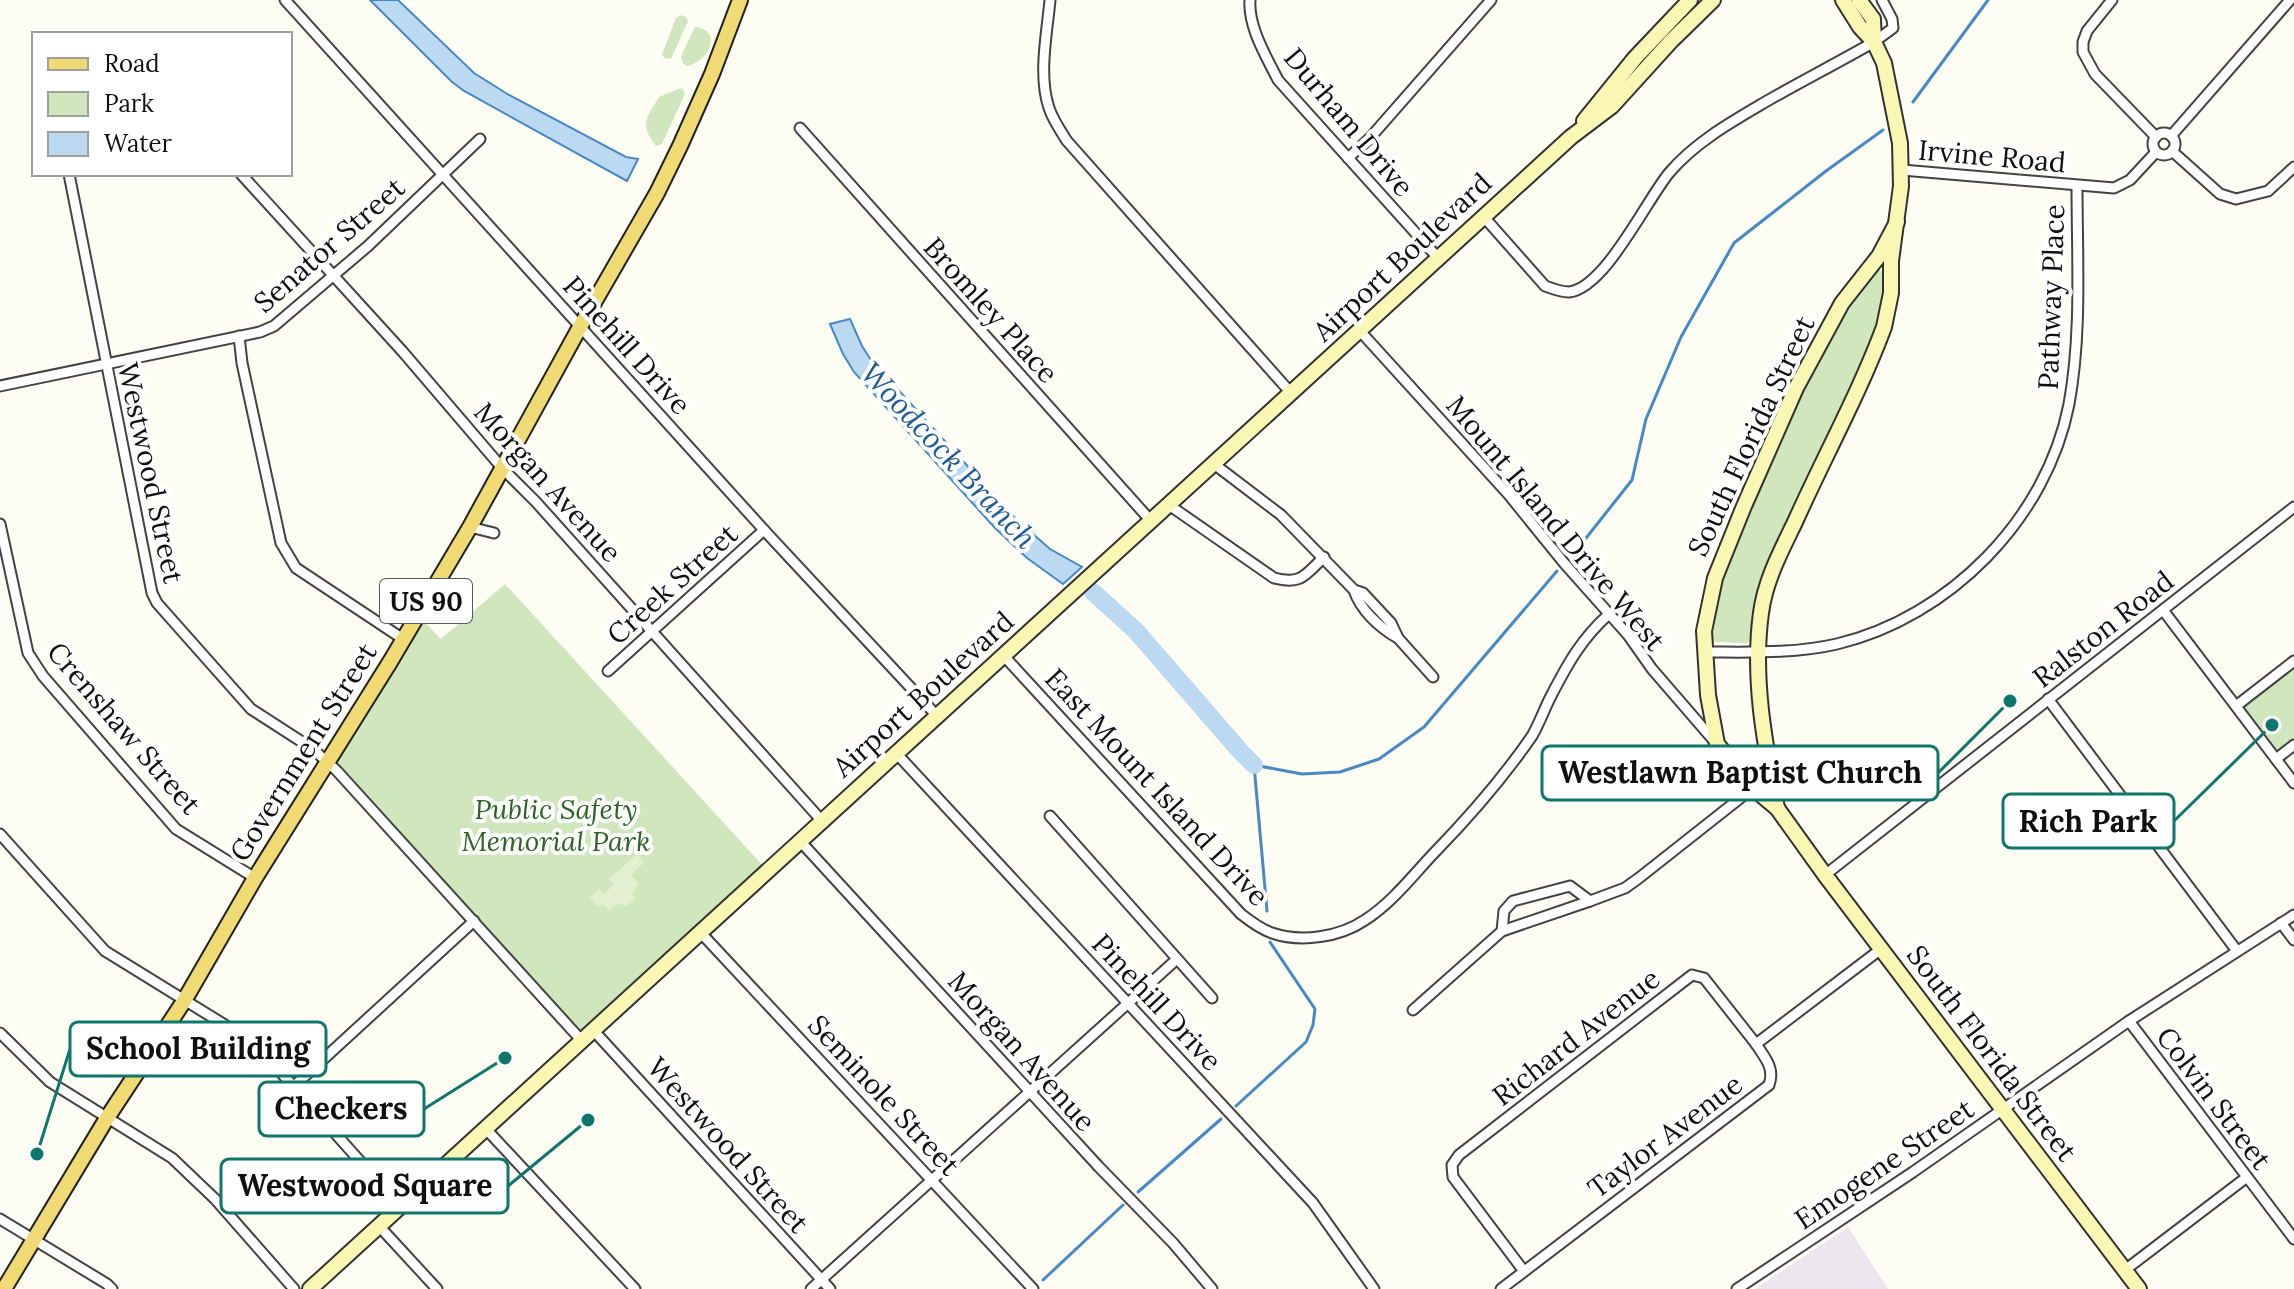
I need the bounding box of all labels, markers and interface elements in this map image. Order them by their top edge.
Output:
legend [32,32,292,176]
street label: Durham Drive [1276,40,1422,204]
text: Road [104,48,160,79]
text: Park [104,88,154,119]
text: Water [104,128,172,159]
street label: Irvine Road [1917,132,2067,180]
street label: Airport Boulevard [1304,165,1499,350]
street label: Senator Street [246,170,412,320]
street label: Pathway Place [2030,204,2072,390]
street label: Bromley Place [916,230,1066,390]
street label: Pinehill Drive [555,268,699,422]
street label: South Florida Street [1679,310,1823,562]
water label: Woodcock Branch [853,354,1045,556]
street label: Westwood Street [110,359,192,587]
street label: Mount Island Drive West [1439,388,1673,658]
street label: Morgan Avenue [467,394,629,570]
street label: Creek Street [599,516,745,652]
street label: Ralston Road [2025,563,2181,695]
road number: US 90 [380,579,472,623]
street label: Airport Boulevard [824,603,1021,785]
street label: Crenshaw Street [39,634,209,822]
street label: Government Street [221,636,385,868]
street label: East Mount Island Drive [1037,661,1277,913]
callout: Westlawn Baptist Church [1542,746,1938,800]
text: Westlawn Baptist Church [1558,753,1922,791]
park label: Public Safety Memorial Park [462,791,650,859]
callout: Rich Park [2003,794,2174,848]
text: Rich Park [2019,802,2158,840]
street label: Pinehill Drive [1084,926,1230,1078]
street label: South Florida Street [1899,938,2085,1168]
street label: Richard Avenue [1485,960,1667,1114]
street label: Morgan Avenue [941,963,1103,1139]
street label: Seminole Street [800,1007,968,1183]
street label: Colvin Street [2149,1020,2279,1177]
callout: School Building [70,1022,326,1076]
text: School Building [86,1029,311,1068]
street label: Westwood Street [639,1050,817,1241]
street label: Taylor Avenue [1580,1066,1750,1206]
callout: Checkers [259,1082,424,1136]
text: Checkers [275,1089,408,1127]
street label: Emogene Street [1788,1091,1981,1237]
callout: Westwood Square [221,1159,508,1213]
text: Westwood Square [238,1166,492,1204]

